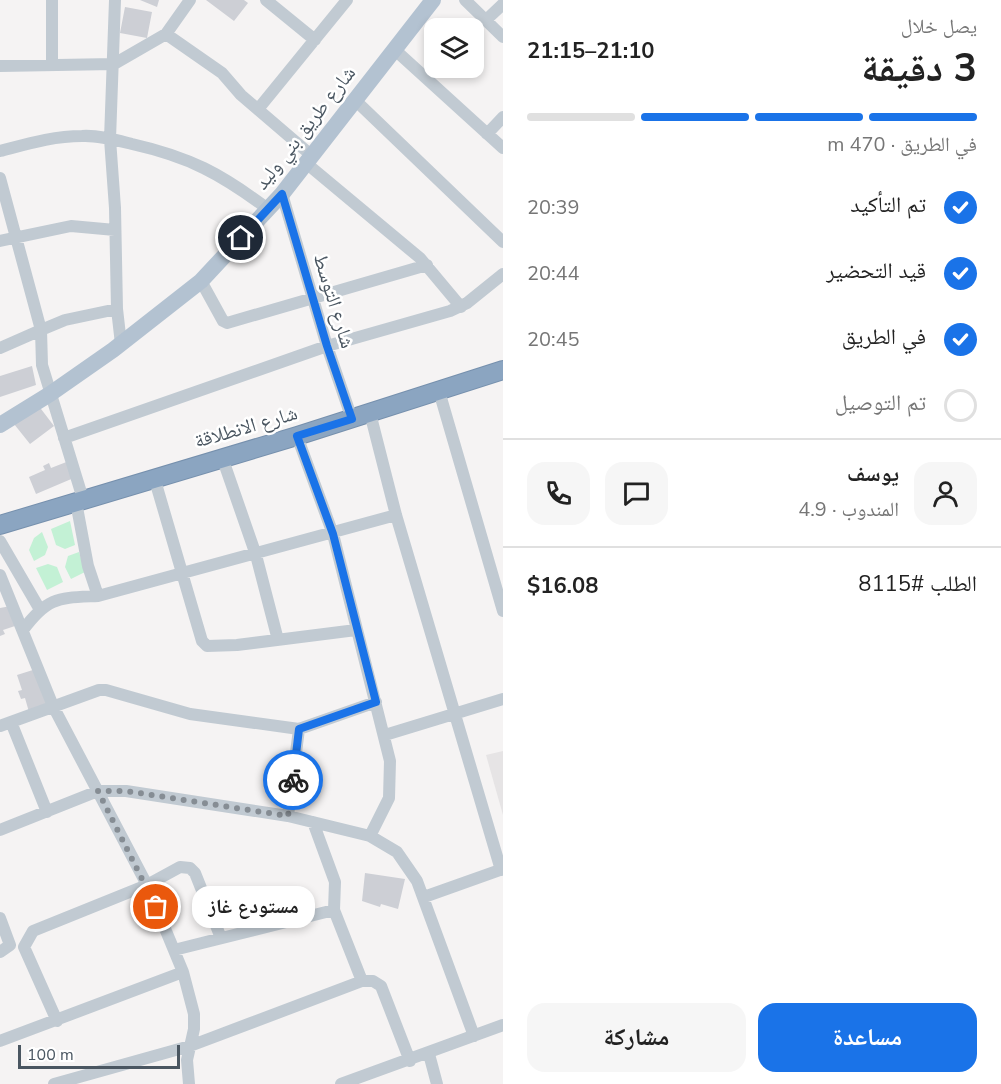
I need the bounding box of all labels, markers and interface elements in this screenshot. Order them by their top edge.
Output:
text: يصل خلال [901,13,977,40]
map controls [424,18,484,78]
button: layers [424,18,484,78]
text: 21:10–21:15 [527,36,655,66]
text: 3 دقيقة [861,42,977,95]
street label: شارع طريق بني وليد [248,61,363,197]
text: في الطريق · 470 m [827,131,977,158]
text: تم التأكيد [850,190,926,220]
icon: check [944,191,977,224]
text: 20:39 [527,194,580,221]
pin [215,212,266,263]
icon: home [224,221,257,254]
street label: شارع التوسط [307,250,361,352]
text: قيد التحضير [826,256,926,286]
icon: check [944,257,977,290]
text: 20:44 [527,260,580,287]
text: في الطريق [842,322,926,352]
icon: check [944,323,977,356]
text: 20:45 [527,326,580,353]
text: تم التوصيل [835,388,926,418]
street label: شارع الانطلاقة [191,399,301,455]
text: يوسف [847,459,899,489]
button: phone [527,462,590,525]
button: chat [605,462,668,525]
button: person [914,462,977,525]
text: المندوب · 4.9 [798,496,899,523]
text: الطلب #8115 [858,569,977,599]
text: $16.08 [527,571,598,601]
courier [263,750,323,810]
icon: bike [277,764,310,797]
pin [130,881,181,932]
callout: مستودع غاز [192,886,315,928]
icon: bag [139,890,172,923]
text: مستودع غاز [208,893,299,920]
button: مشاركة [527,1003,746,1072]
button: مساعدة [758,1003,977,1072]
scale bar [18,1042,180,1070]
text: 100 m [27,1044,74,1066]

